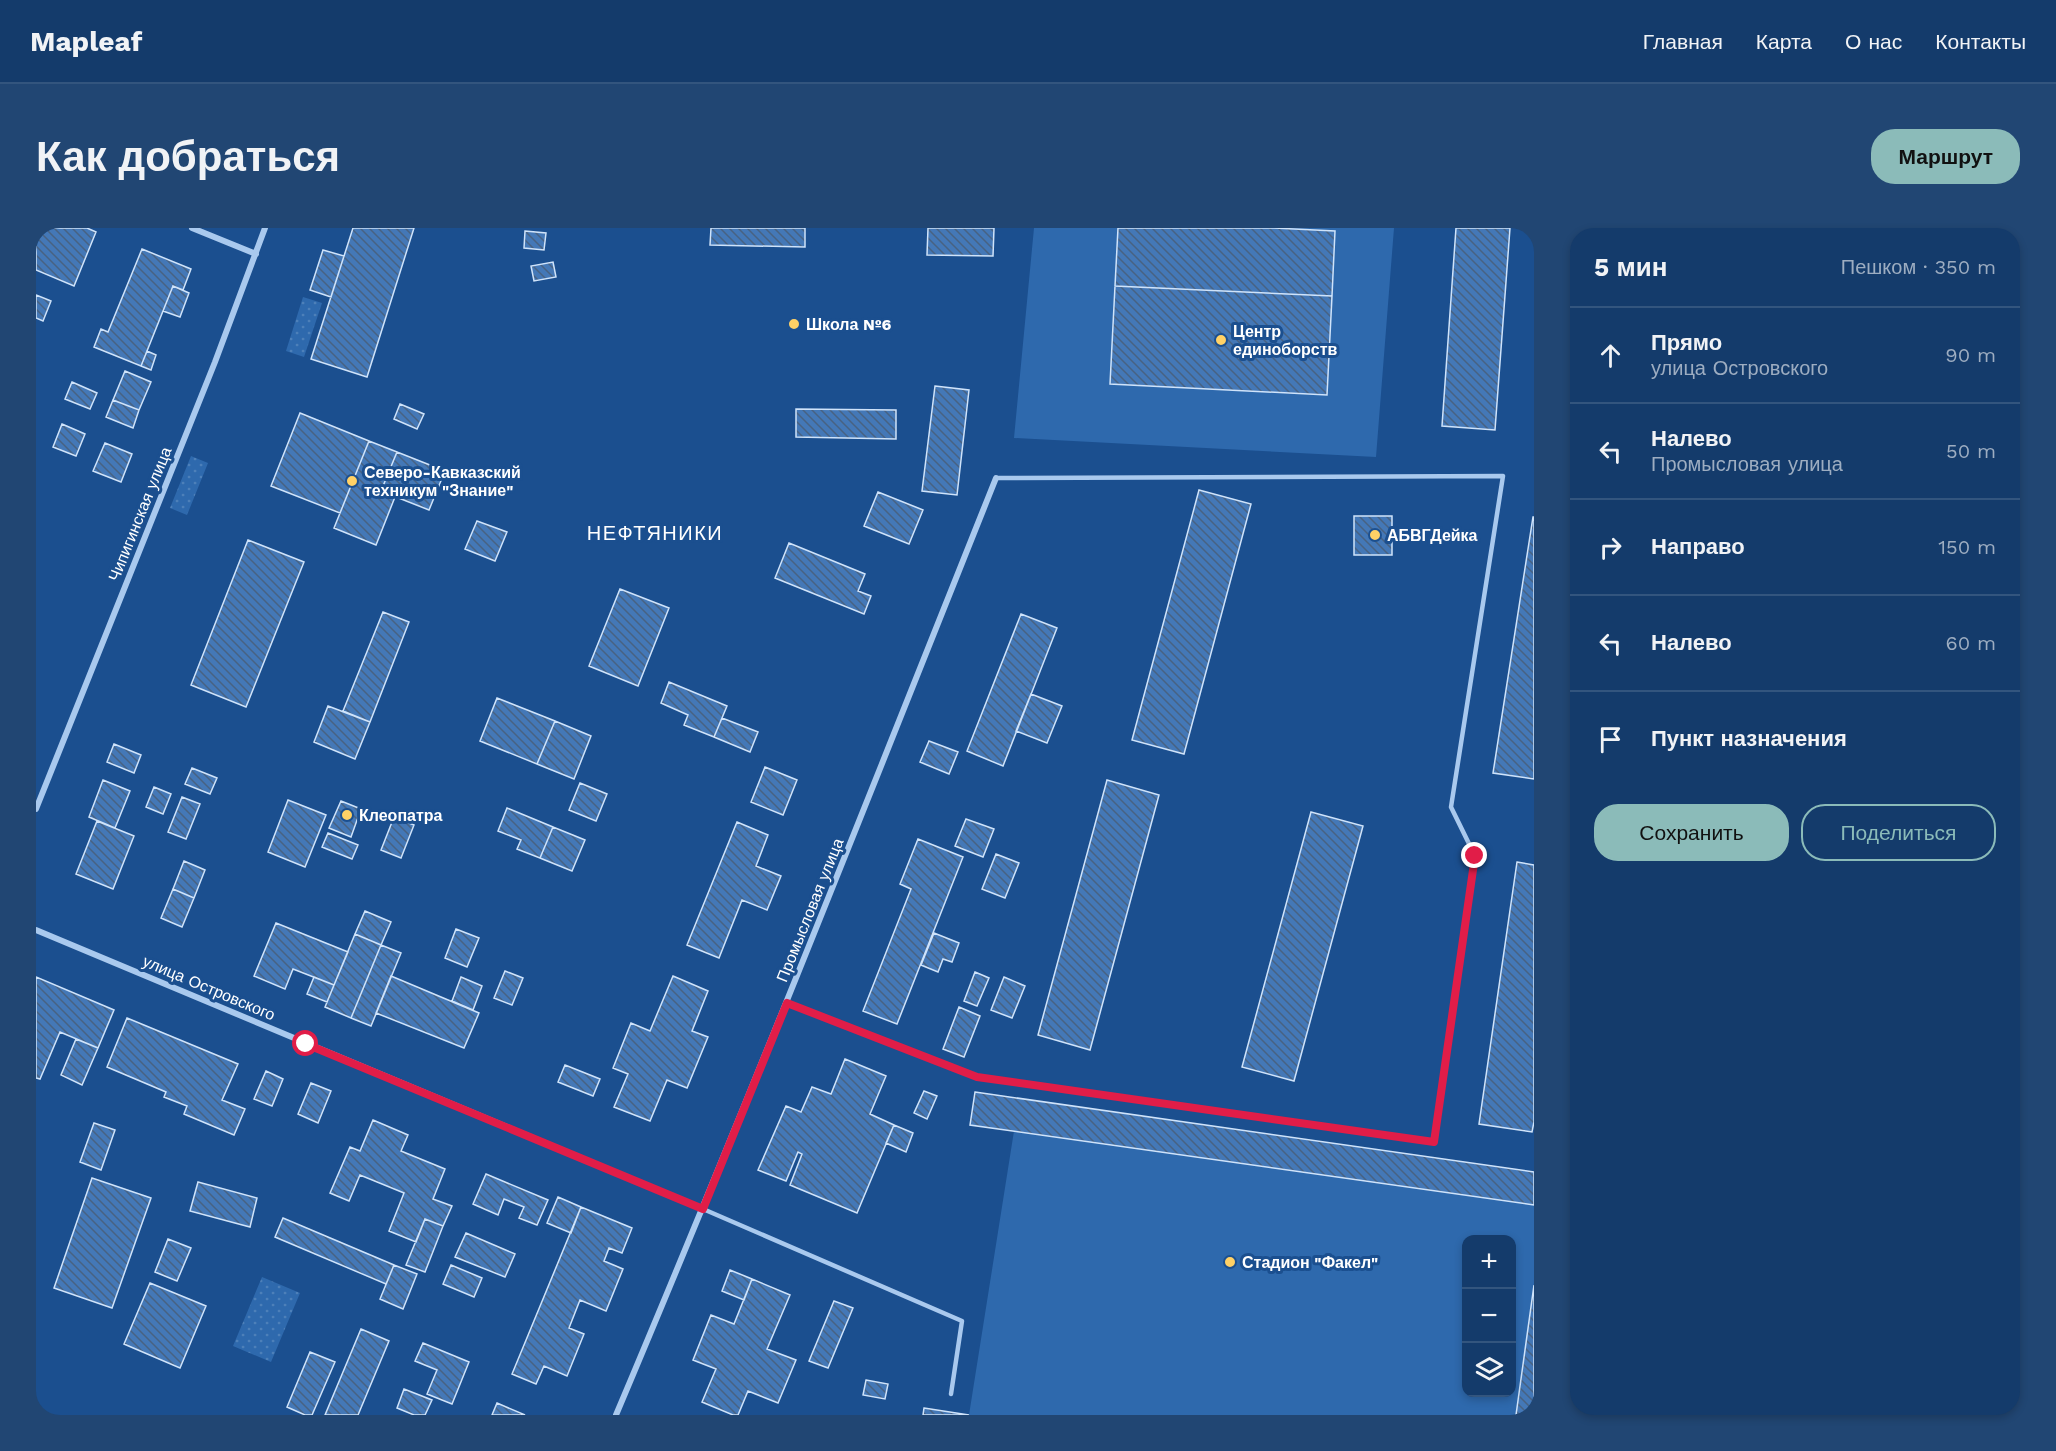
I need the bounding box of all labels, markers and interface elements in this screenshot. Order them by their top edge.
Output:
text: Mapleaf [30,25,142,58]
text: Главная [1643,29,1723,54]
text: Карта [1756,29,1812,54]
text: О нас [1845,29,1902,54]
text: Контакты [1935,29,2026,54]
button: Маршрут [1871,129,2020,184]
text: Как добраться [36,132,340,181]
text: 5 мин [1594,252,1668,282]
text: Пешком · 350 m [1841,255,1996,279]
place label: Школа №6 [806,315,892,334]
marker: Школа №6 [787,317,801,331]
place label: Центр единоборств [1233,322,1337,359]
text: Прямо [1651,330,1722,355]
marker: Центр единоборств [1214,333,1228,347]
icon: ahead [1594,339,1627,372]
text: 90 m [1945,343,1996,367]
text: улица Островского [1651,356,1828,380]
text: Налево [1651,426,1732,451]
icon: left [1594,435,1627,468]
text: 50 m [1946,439,1996,463]
street label: Чипигинская улица [104,444,176,584]
text: Промысловая улица [1651,452,1843,476]
place label: Северо-Кавказский техникум "Знание" [364,463,521,500]
marker: Северо-Кавказский техникум "Знание" [345,474,359,488]
district label: НЕФТЯНИКИ [587,521,723,545]
place label: АБВГДейка [1387,526,1478,545]
marker: АБВГДейка [1368,528,1382,542]
icon: right [1594,531,1627,564]
text: Направо [1651,534,1745,559]
text: 150 m [1938,535,1996,559]
icon: left [1594,627,1627,660]
text: Налево [1651,630,1732,655]
text: 60 m [1946,631,1996,655]
icon: arrive [1594,723,1627,756]
text: Пункт назначения [1651,726,1847,751]
button: Сохранить [1594,804,1789,861]
button: Поделиться [1801,804,1996,861]
place label: Клеопатра [359,806,443,825]
marker: Клеопатра [340,808,354,822]
street label: Промысловая улица [772,835,848,985]
route end [1461,842,1487,868]
street label: улица Островского [140,952,278,1024]
route start [292,1030,318,1056]
map controls [1462,1235,1516,1397]
button: + [1462,1235,1516,1289]
place label: Стадион "Факел" [1242,1253,1378,1272]
marker: Стадион "Факел" [1223,1255,1237,1269]
button: − [1462,1289,1516,1343]
button: layers [1462,1343,1516,1397]

